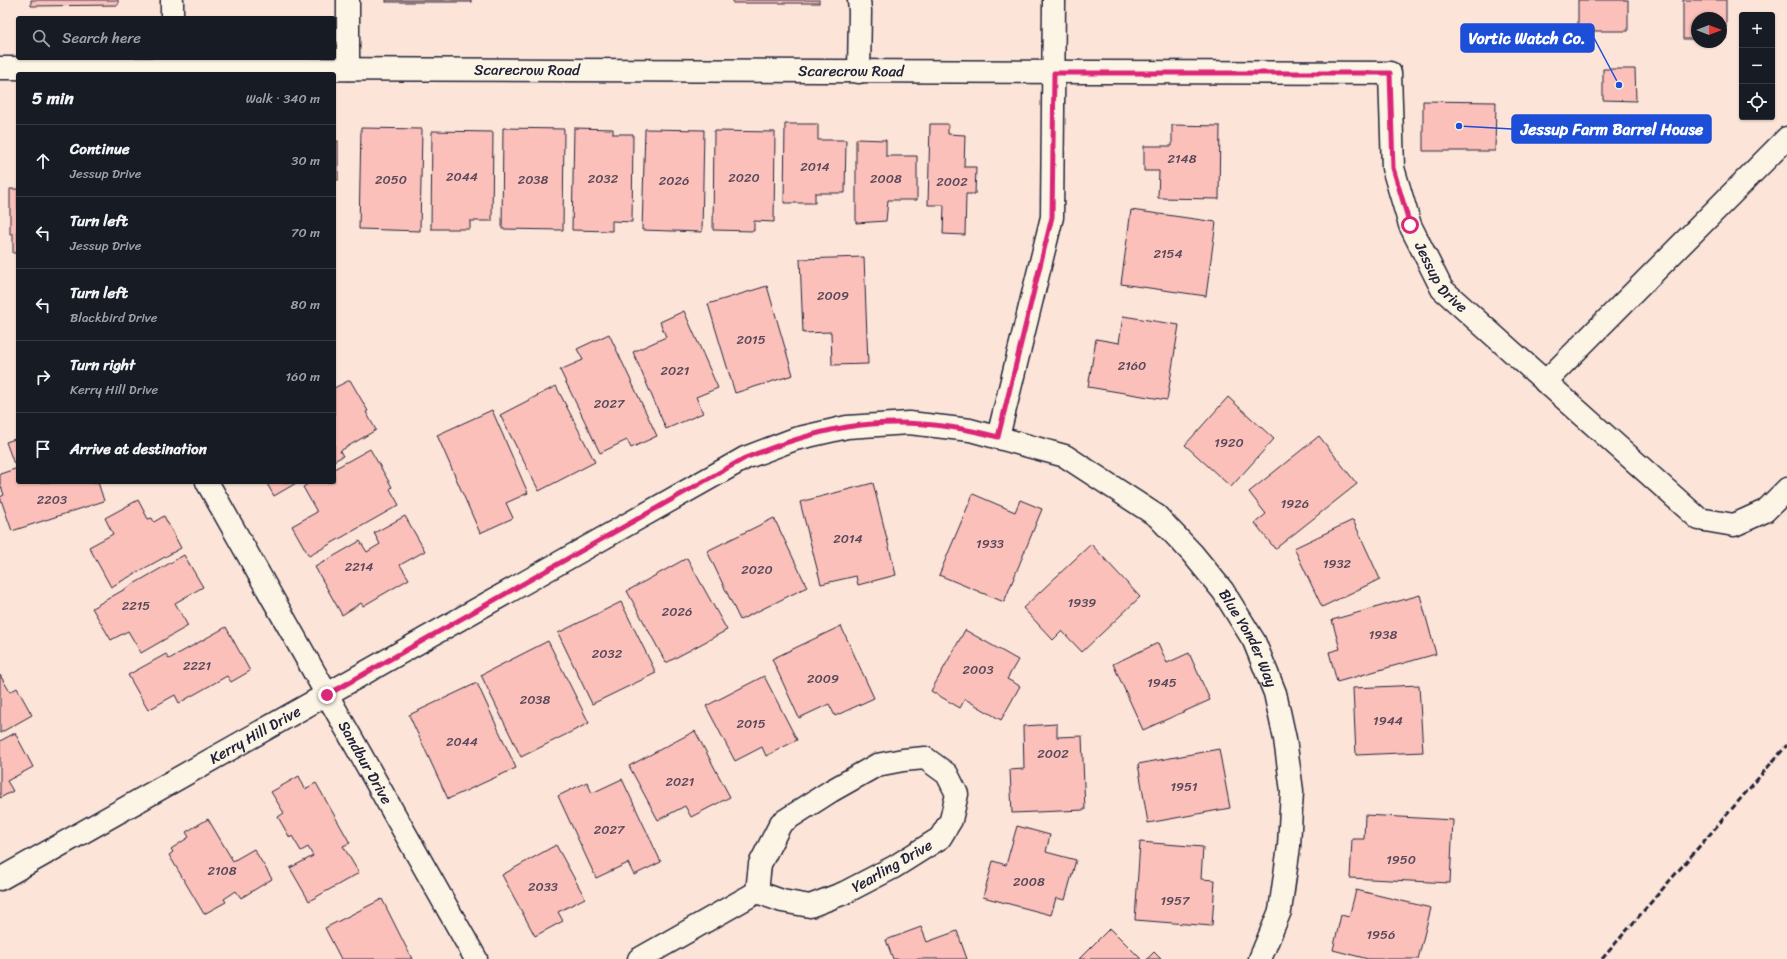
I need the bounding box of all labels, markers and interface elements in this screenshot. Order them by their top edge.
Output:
north arrow [1691,12,1727,48]
map controls [1739,12,1775,120]
button: + [1739,12,1775,48]
search box [16,16,336,60]
callout: Vortic Watch Co. [1461,24,1594,52]
text: Vortic Watch Co. [1468,24,1586,53]
text: Search here [62,25,141,51]
icon: search [30,27,52,49]
button: − [1739,48,1775,84]
street label: Scarecrow Road [474,57,581,83]
street label: Scarecrow Road [798,58,905,84]
text: 5 min [32,83,74,113]
button: locate [1739,84,1775,120]
text: Walk · 340 m [246,87,320,110]
callout: Jessup Farm Barrel House [1512,115,1711,143]
text: Jessup Farm Barrel House [1520,115,1704,144]
text: Continue [70,136,130,162]
house number: 2148 [1167,147,1197,170]
text: 30 m [291,149,320,172]
icon: ahead [32,150,54,172]
house number: 2014 [800,155,830,178]
text: Jessup Drive [70,162,141,185]
house number: 2044 [446,165,478,188]
house number: 2020 [728,166,760,189]
house number: 2032 [588,167,619,190]
house number: 2008 [870,167,902,190]
house number: 2050 [375,168,407,191]
house number: 2038 [518,168,549,191]
house number: 2026 [659,169,689,192]
house number: 2002 [936,170,968,193]
text: Turn left [70,208,128,234]
route start [1401,216,1419,234]
text: 70 m [291,221,320,244]
icon: left [32,222,54,244]
text: Jessup Drive [70,234,141,257]
street label: Jessup Drive [1407,236,1474,320]
house number: 2154 [1153,242,1183,265]
text: Turn left [70,280,128,306]
house number: 2009 [817,284,849,307]
text: 80 m [291,293,320,316]
icon: left [32,294,54,316]
text: Blackbird Drive [70,306,158,329]
house number: 2015 [736,328,766,351]
text: Turn right [70,352,135,378]
house number: 2160 [1118,354,1146,377]
house number: 2021 [661,359,690,382]
text: 160 m [285,365,320,388]
icon: right [32,366,54,388]
text: Kerry Hill Drive [70,378,158,401]
house number: 2027 [594,392,626,415]
house number: 1920 [1214,431,1244,454]
text: Arrive at destination [70,436,207,462]
icon: arrive [32,438,54,460]
house number: 2203 [37,488,67,511]
house number: 1926 [1281,492,1309,515]
house number: 2014 [833,527,863,550]
house number: 1933 [976,532,1004,555]
house number: 1932 [1323,552,1352,575]
house number: 2214 [345,555,373,578]
house number: 2020 [741,558,773,581]
street label: Blue Yonder Way [1212,584,1284,691]
house number: 1939 [1068,591,1096,614]
house number: 2215 [122,594,150,617]
house number: 2026 [662,600,692,623]
house number: 1938 [1369,623,1397,646]
house number: 2032 [592,642,623,665]
house number: 2221 [183,654,211,677]
house number: 2003 [962,658,994,681]
house number: 2009 [807,667,839,690]
house number: 1945 [1147,671,1177,694]
route end [318,686,336,704]
house number: 2038 [520,688,551,711]
street label: Kerry Hill Drive [204,698,306,771]
house number: 1944 [1373,709,1403,732]
house number: 2015 [736,712,766,735]
street label: Sandbur Drive [331,716,399,810]
house number: 2044 [446,730,478,753]
house number: 2002 [1037,742,1069,765]
house number: 2021 [666,770,695,793]
house number: 1951 [1170,775,1198,798]
house number: 2027 [594,818,626,841]
street label: Yearling Drive [847,832,938,900]
house number: 1950 [1386,848,1416,871]
house number: 2108 [207,859,237,882]
house number: 2008 [1013,870,1045,893]
house number: 2033 [528,875,558,898]
house number: 1957 [1161,889,1191,912]
house number: 1956 [1367,923,1395,946]

